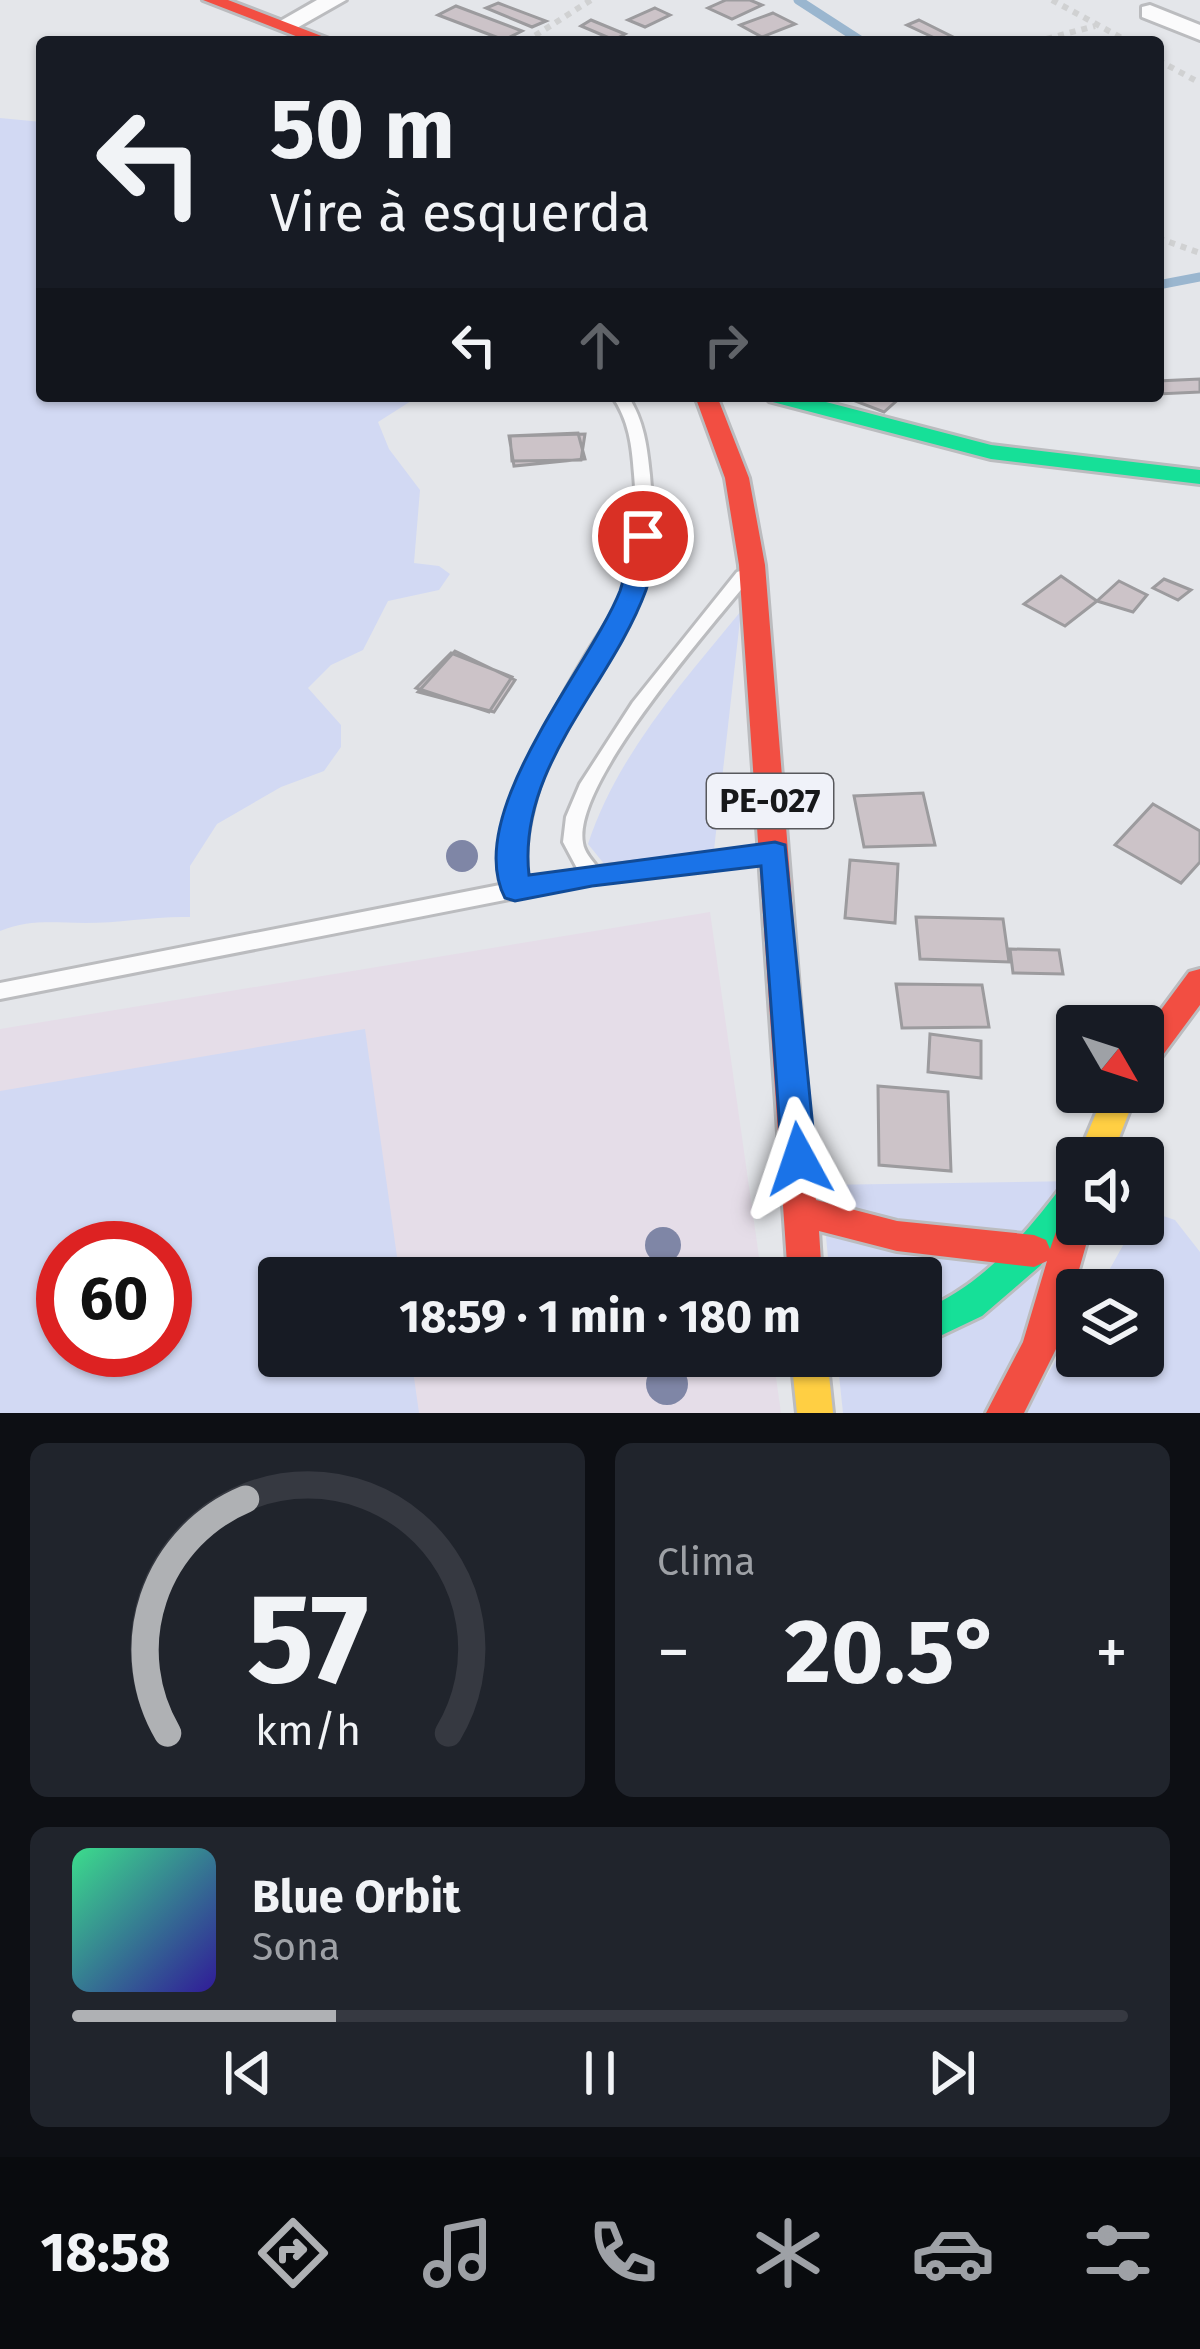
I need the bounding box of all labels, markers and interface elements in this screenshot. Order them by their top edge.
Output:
text: 50 m [270,79,455,180]
icon: left [72,84,228,240]
text: Vire à esquerda [270,181,651,245]
icon: left [441,312,507,378]
icon: ahead [567,312,633,378]
icon: right [693,312,759,378]
pin [592,485,694,587]
icon: arrive [610,503,676,569]
road number: PE-027 [707,774,833,828]
north arrow [1056,1005,1164,1113]
map controls [1056,1005,1164,1377]
position arrow [736,1096,862,1222]
button: sound [1056,1137,1164,1245]
speed limit sign: 60 [36,1221,192,1377]
button: layers [1056,1269,1164,1377]
text: 18:59 · 1 min · 180 m [399,1290,801,1344]
text: Clima [657,1539,756,1585]
text: 57 [247,1565,368,1715]
text: 20.5° [785,1598,1000,1706]
text: − [657,1613,690,1692]
text: + [1095,1613,1128,1692]
text: km/h [254,1705,361,1756]
text: Blue Orbit [252,1870,460,1924]
text: Sona [252,1924,340,1970]
icon: previous [215,2040,281,2106]
icon: pause [567,2040,633,2106]
icon: next [919,2040,985,2106]
icon: directions [251,2211,335,2295]
icon: music [416,2211,500,2295]
icon: phone [581,2211,665,2295]
icon: climate [746,2211,830,2295]
icon: car [911,2211,995,2295]
icon: filters [1076,2211,1160,2295]
text: 18:58 [40,2221,171,2285]

